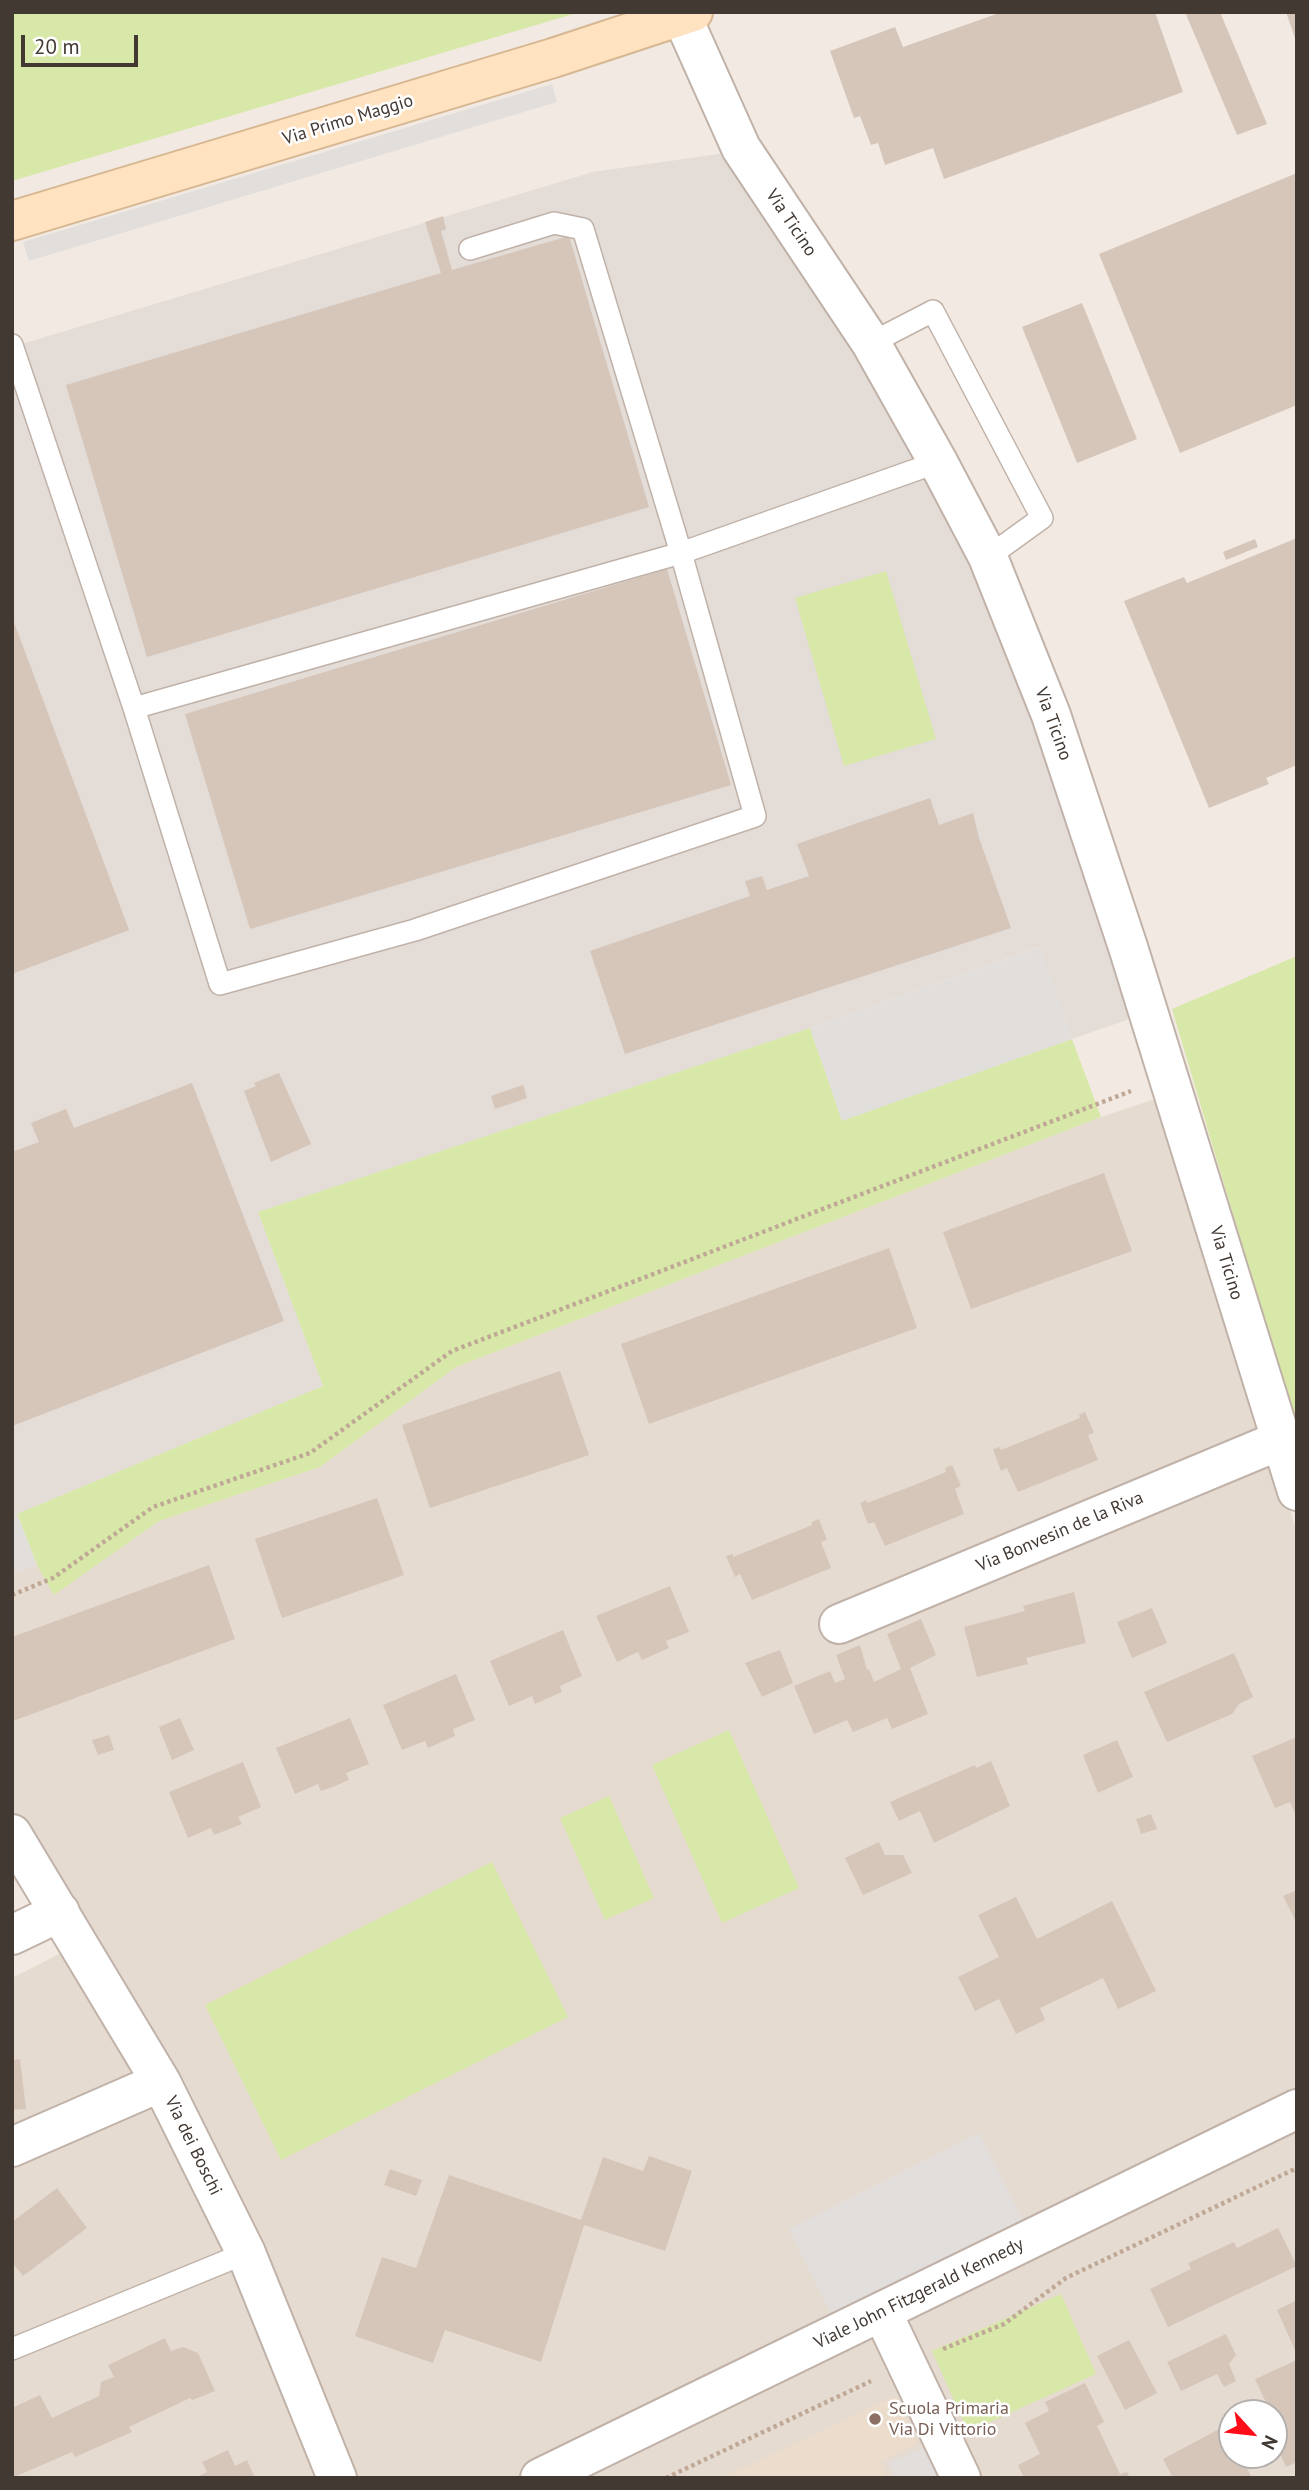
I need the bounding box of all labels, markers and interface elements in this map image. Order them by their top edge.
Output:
scale bar [24,21,142,65]
text: 20 m [34,33,80,60]
street label: Via Primo Maggio [280,90,416,150]
street label: Via Ticino [761,185,821,261]
street label: Via Ticino [1030,685,1076,763]
street label: Via Ticino [1205,1223,1247,1303]
street label: Via Bonvesin de la Riva [973,1487,1147,1577]
street label: Via dei Boschi [160,2093,226,2199]
street label: Viale John Fitzgerald Kennedy [811,2234,1027,2354]
place label: Scuola Primaria Via Di Vittorio [889,2398,1009,2440]
north arrow [1218,2399,1288,2469]
marker: Scuola Primaria Via Di Vittorio [867,2411,883,2427]
text: N [1256,2432,1283,2454]

